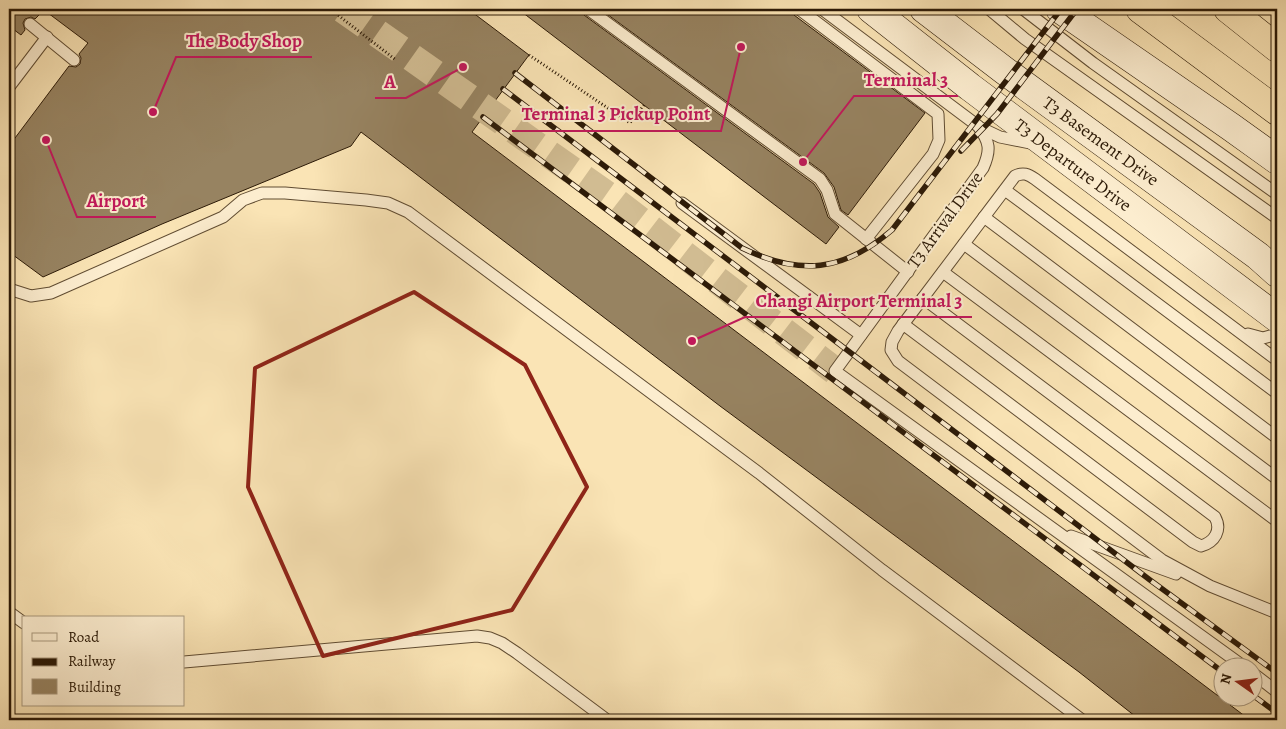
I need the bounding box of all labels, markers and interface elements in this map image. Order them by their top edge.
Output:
callout: The Body Shop [176,23,312,57]
text: The Body Shop [186,28,302,54]
callout: Terminal 3 [854,62,958,96]
callout: A [375,64,406,98]
text: Terminal 3 [864,67,948,93]
text: A [383,69,397,95]
street label: T3 Basement Drive [1038,91,1164,191]
callout: Terminal 3 Pickup Point [512,97,721,131]
text: Terminal 3 Pickup Point [522,101,711,127]
street label: T3 Departure Drive [1010,113,1136,217]
street label: T3 Arrival Drive [902,167,988,273]
callout: Airport [77,183,156,217]
text: Airport [86,188,146,214]
callout: Changi Airport Terminal 3 [745,283,972,317]
text: Changi Airport Terminal 3 [755,288,963,314]
legend [22,616,185,706]
text: Road [68,627,100,647]
text: Railway [68,651,116,671]
north arrow [1214,656,1264,706]
text: N [1215,672,1236,686]
text: Building [68,677,121,697]

